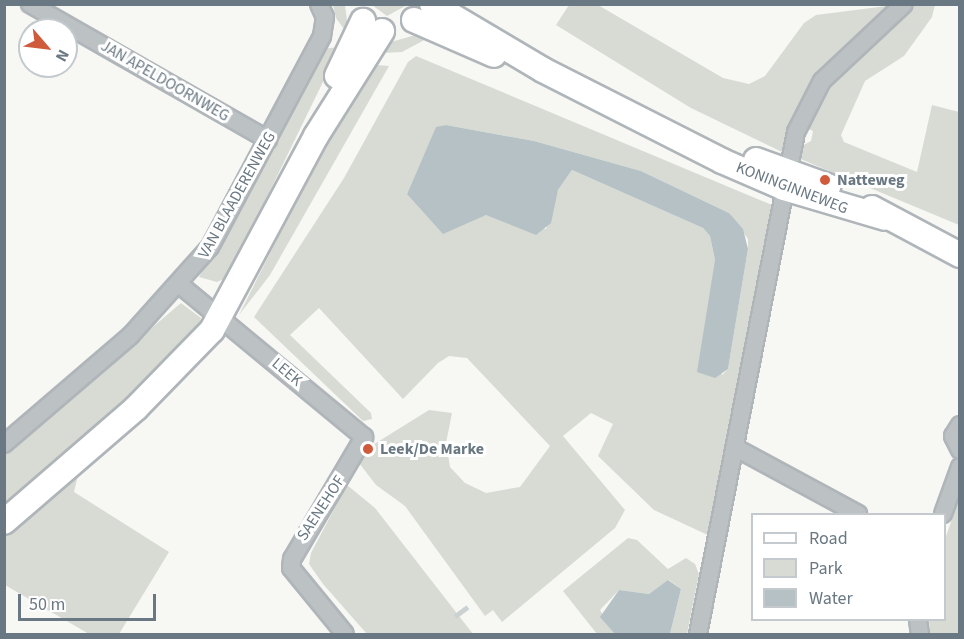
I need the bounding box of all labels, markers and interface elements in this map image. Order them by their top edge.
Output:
north arrow [18,18,78,78]
street label: JAN APELDOORNWEG [97,36,233,126]
text: N [50,46,74,65]
street label: VAN BLAADERENWEG [194,128,280,262]
street label: KONINGINNEWEG [733,158,851,218]
place label: Natteweg [837,170,905,190]
marker: Natteweg [818,173,832,187]
street label: LEEK [268,354,306,390]
place label: Leek/De Marke [380,439,484,459]
marker: Leek/De Marke [361,442,375,456]
street label: SAENEHOF [293,472,349,544]
legend [751,513,946,621]
text: Road [809,526,848,551]
text: Park [809,556,843,581]
scale bar [21,582,159,620]
text: Water [809,586,853,611]
text: 50 m [29,592,65,617]

